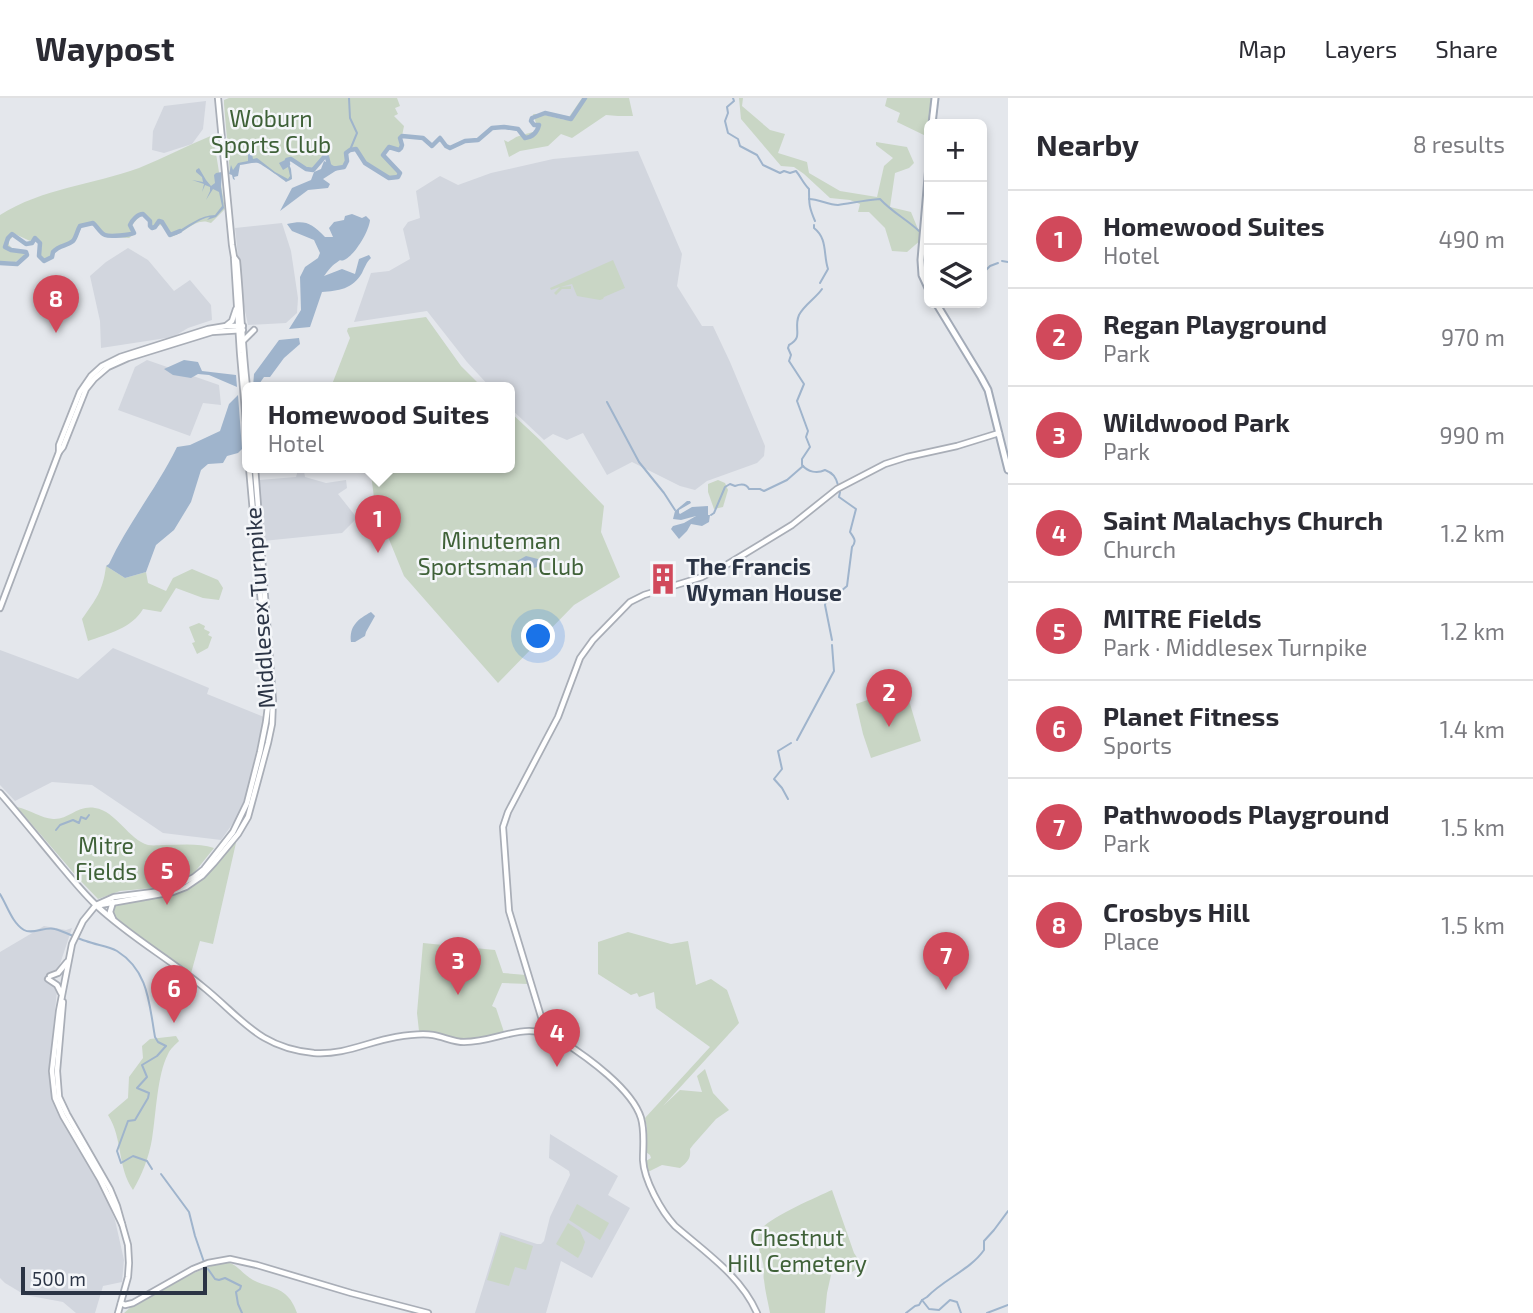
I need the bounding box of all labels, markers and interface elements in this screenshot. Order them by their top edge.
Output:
text: Waypost [35,28,174,68]
text: Map [1238,34,1286,63]
text: Layers [1324,34,1397,63]
text: Share [1435,34,1498,63]
park label: Woburn Sports Club [211,104,331,158]
map controls [924,119,987,308]
button: + [924,119,987,182]
text: Nearby [1036,126,1139,162]
text: 8 results [1413,130,1505,158]
button: − [924,182,987,245]
text: Homewood Suites [1103,210,1325,241]
text: 1 [1054,225,1064,253]
text: 490 m [1439,225,1505,253]
text: Hotel [1103,241,1159,269]
button: layers [924,245,987,308]
pin: 8 [33,275,79,333]
text: Regan Playground [1103,308,1327,339]
text: 2 [1052,323,1066,351]
text: 970 m [1441,323,1505,351]
text: Park [1103,339,1150,367]
popup [242,382,515,473]
text: Homewood Suites [268,398,489,429]
text: Wildwood Park [1103,406,1290,437]
text: 3 [1052,421,1066,449]
text: 990 m [1440,421,1505,449]
text: Hotel [268,429,324,457]
text: Park [1103,437,1150,465]
pin: 1 [355,495,401,553]
text: Saint Malachys Church [1103,504,1383,535]
street label: Middlesex Turnpike [238,506,280,710]
text: 4 [1052,519,1066,547]
text: 1.2 km [1441,519,1505,547]
park label: Minuteman Sportsman Club [418,526,584,580]
text: Church [1103,535,1176,563]
place label: The Francis Wyman House [686,552,842,606]
building icon: The Francis Wyman House [646,562,680,596]
text: MITRE Fields [1103,602,1262,633]
text: 5 [1053,617,1065,645]
text: 1.2 km [1441,617,1505,645]
your location [521,619,555,653]
text: Park · Middlesex Turnpike [1103,633,1367,661]
pin: 2 [866,669,912,727]
text: Planet Fitness [1103,700,1279,731]
text: 6 [1052,715,1066,743]
text: 1.4 km [1440,715,1505,743]
text: Sports [1103,731,1172,759]
text: Pathwoods Playground [1103,798,1389,829]
text: 7 [1053,813,1065,841]
text: 1.5 km [1441,813,1505,841]
text: Park [1103,829,1150,857]
park label: Mitre Fields [75,831,137,885]
pin: 5 [144,847,190,905]
text: Crosbys Hill [1103,896,1250,927]
text: 8 [1052,911,1066,939]
text: 1.5 km [1441,911,1505,939]
text: Place [1103,927,1159,955]
pin: 7 [923,932,969,990]
pin: 3 [435,937,481,995]
pin: 6 [151,965,197,1023]
pin: 4 [534,1009,580,1067]
park label: Chestnut Hill Cemetery [727,1223,867,1277]
scale bar [21,1264,206,1296]
text: 500 m [32,1267,86,1290]

